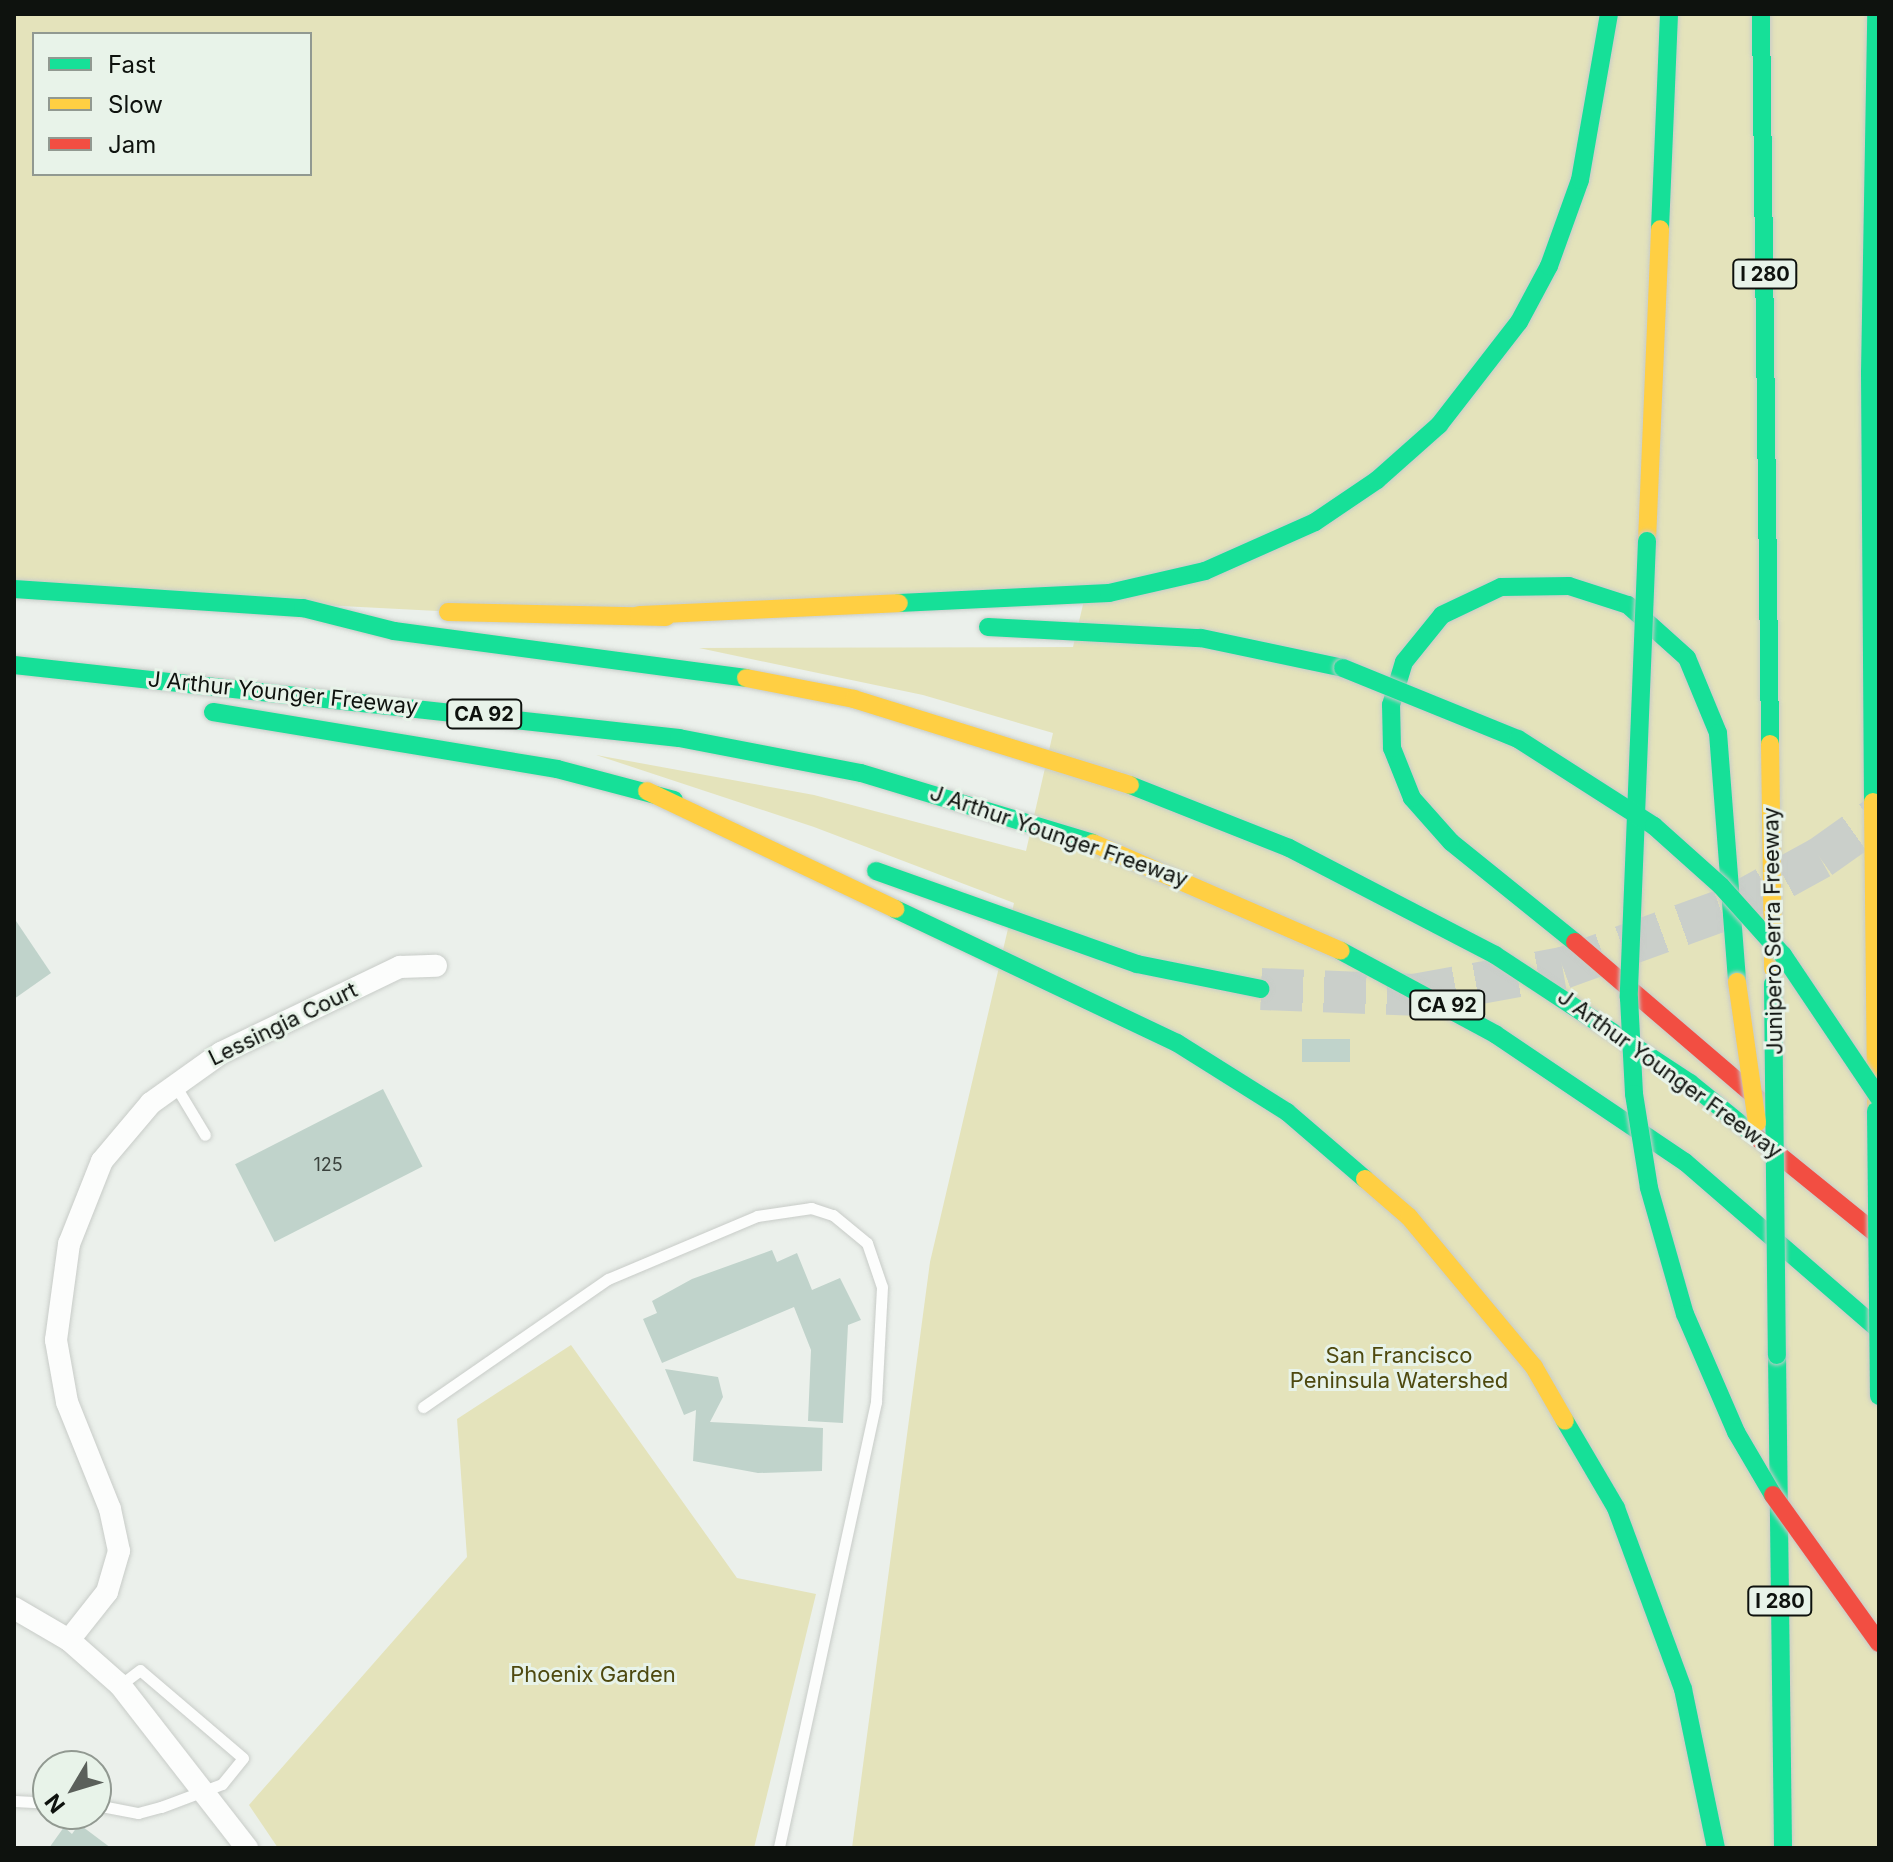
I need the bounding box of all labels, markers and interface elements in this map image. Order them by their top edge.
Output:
legend [32,32,312,176]
text: Fast [108,50,156,79]
text: Slow [108,90,163,119]
text: Jam [108,130,156,159]
road number: I 280 [1731,258,1799,290]
street label: J Arthur Younger Freeway [147,666,419,720]
road number: CA 92 [446,698,522,730]
street label: J Arthur Younger Freeway [926,779,1192,893]
street label: Junipero Serra Freeway [1758,807,1788,1055]
street label: Lessingia Court [204,977,362,1071]
street label: J Arthur Younger Freeway [1552,984,1788,1164]
road number: CA 92 [1409,989,1485,1021]
house number: 125 [313,1154,343,1176]
park label: San Francisco Peninsula Watershed [1290,1342,1508,1394]
road number: I 280 [1746,1585,1814,1617]
park label: Phoenix Garden [510,1662,676,1688]
north arrow [32,1750,112,1830]
text: N [39,1789,70,1818]

